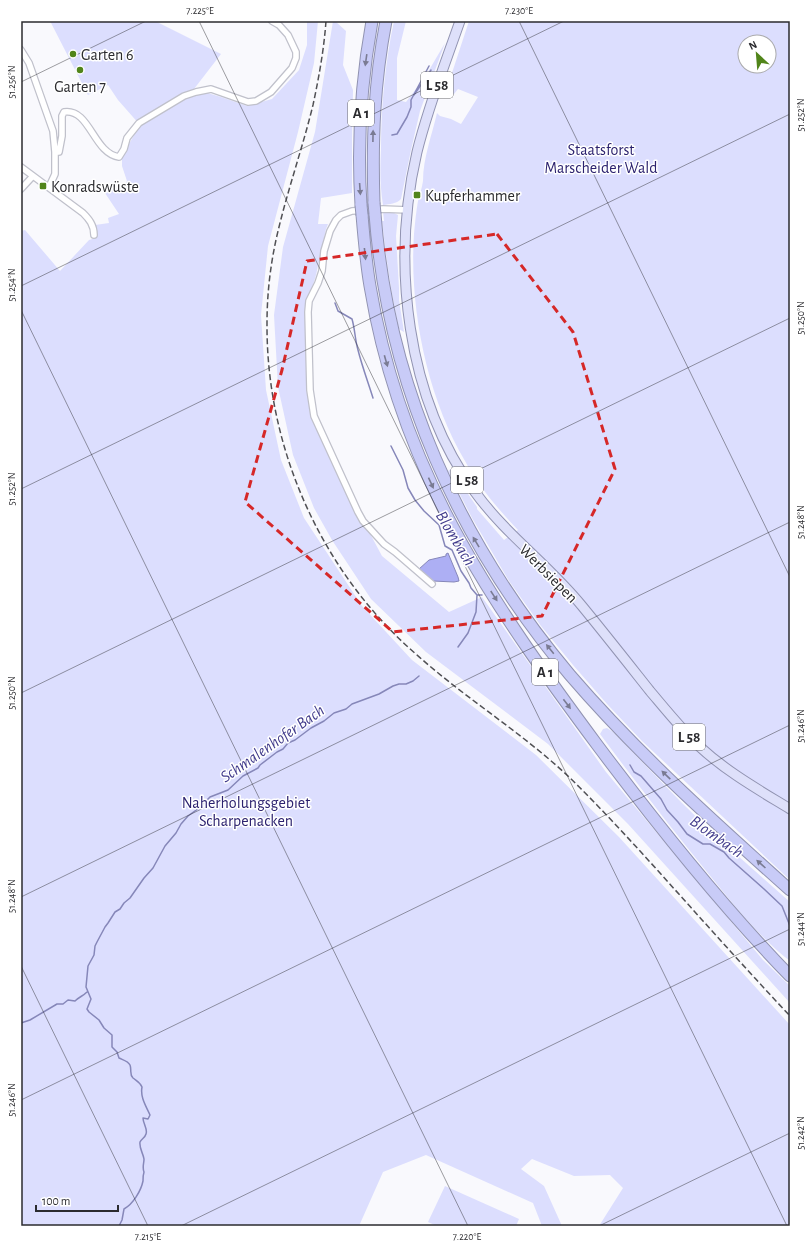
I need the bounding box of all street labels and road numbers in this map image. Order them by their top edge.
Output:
road number: L 58 [421,72,453,98]
road number: A 1 [348,100,374,126]
road number: L 58 [451,467,483,493]
street label: Werbsiepen [516,541,581,606]
road number: A 1 [532,659,558,685]
road number: L 58 [673,724,705,750]

